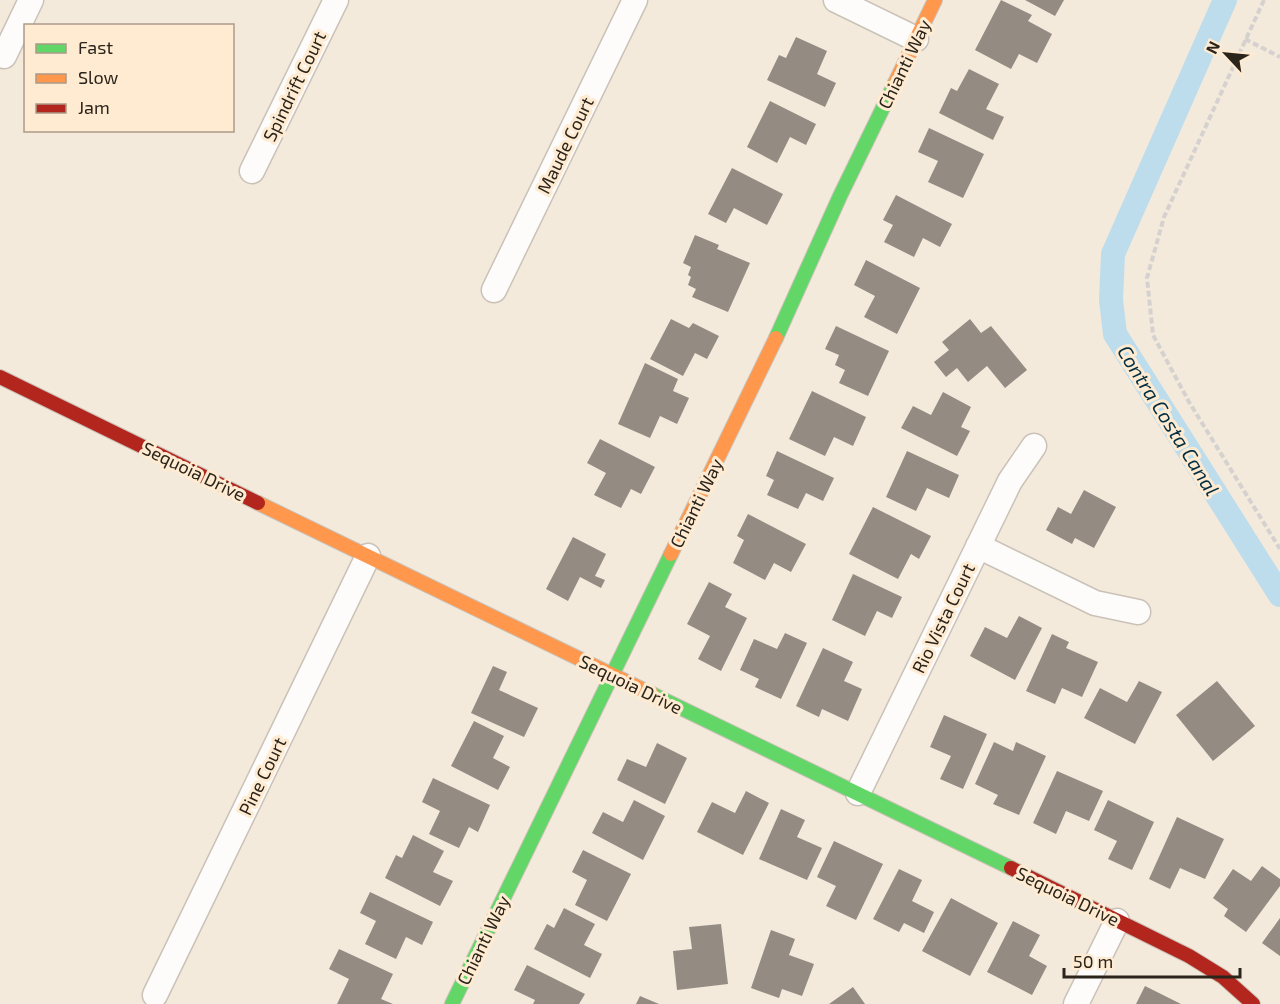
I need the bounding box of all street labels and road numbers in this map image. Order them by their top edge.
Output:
street label: Chianti Way [873,15,935,112]
street label: Spindrift Court [258,27,330,145]
street label: Maude Court [532,93,598,197]
street label: Sequoia Drive [139,437,249,505]
street label: Chianti Way [665,454,727,551]
street label: Rio Vista Court [907,559,979,677]
street label: Sequoia Drive [576,650,686,718]
street label: Pine Court [234,733,290,819]
street label: Sequoia Drive [1013,862,1123,930]
street label: Chianti Way [452,891,514,988]

